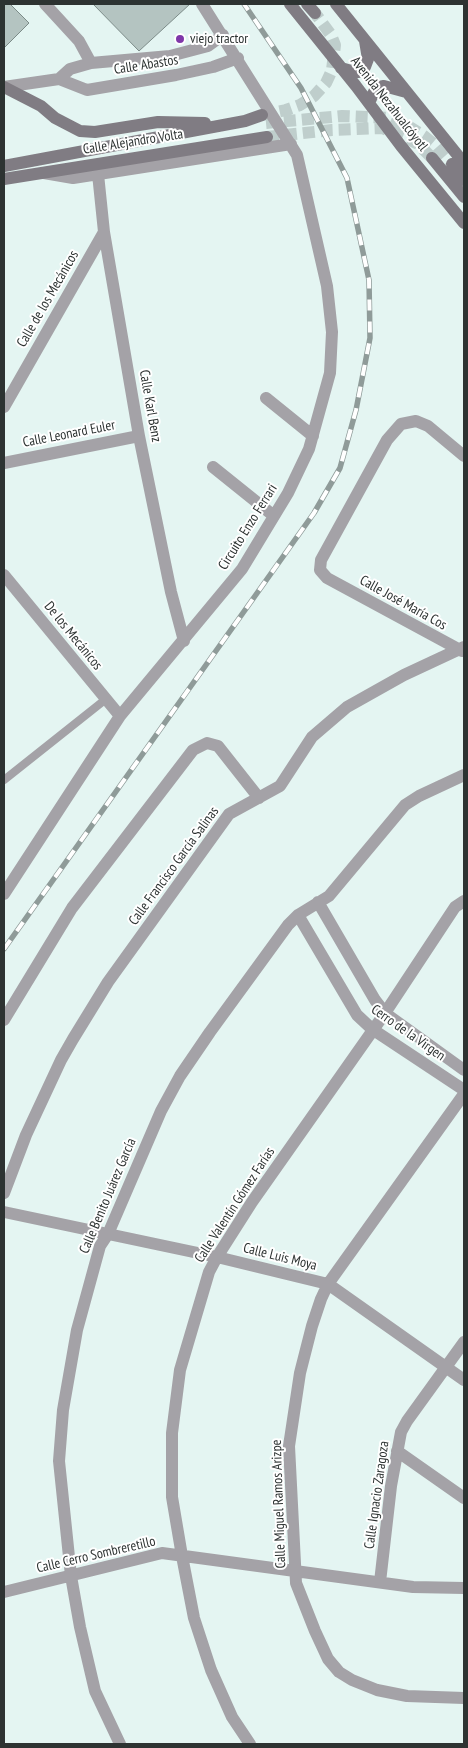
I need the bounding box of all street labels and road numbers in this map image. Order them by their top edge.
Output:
street label: Calle Abastos [113,52,179,78]
street label: Avenida Nezahualcóyotl [347,53,431,155]
street label: Calle Alejandro Volta [82,126,184,158]
street label: Calle de los Mecánicos [14,248,82,350]
street label: Calle Karl Benz [135,369,165,443]
street label: Calle Leonard Euler [21,417,117,451]
street label: Circuito Enzo Ferrari [215,481,281,573]
street label: Calle José María Cos [357,572,449,634]
street label: De los Mecánicos [40,598,106,674]
street label: Calle Francisco García Salinas [125,804,223,928]
street label: Cerro de la Virgen [368,1001,448,1065]
street label: Calle Benito Juárez García [76,1136,140,1256]
street label: Calle Valentín Gómez Farías [191,1144,279,1266]
street label: Calle Luis Moya [241,1240,319,1274]
street label: Calle Miguel Ramos Arizpe [268,1439,290,1569]
street label: Calle Ignacio Zaragoza [361,1440,393,1550]
street label: Calle Cerro Sombreretillo [35,1533,157,1577]

